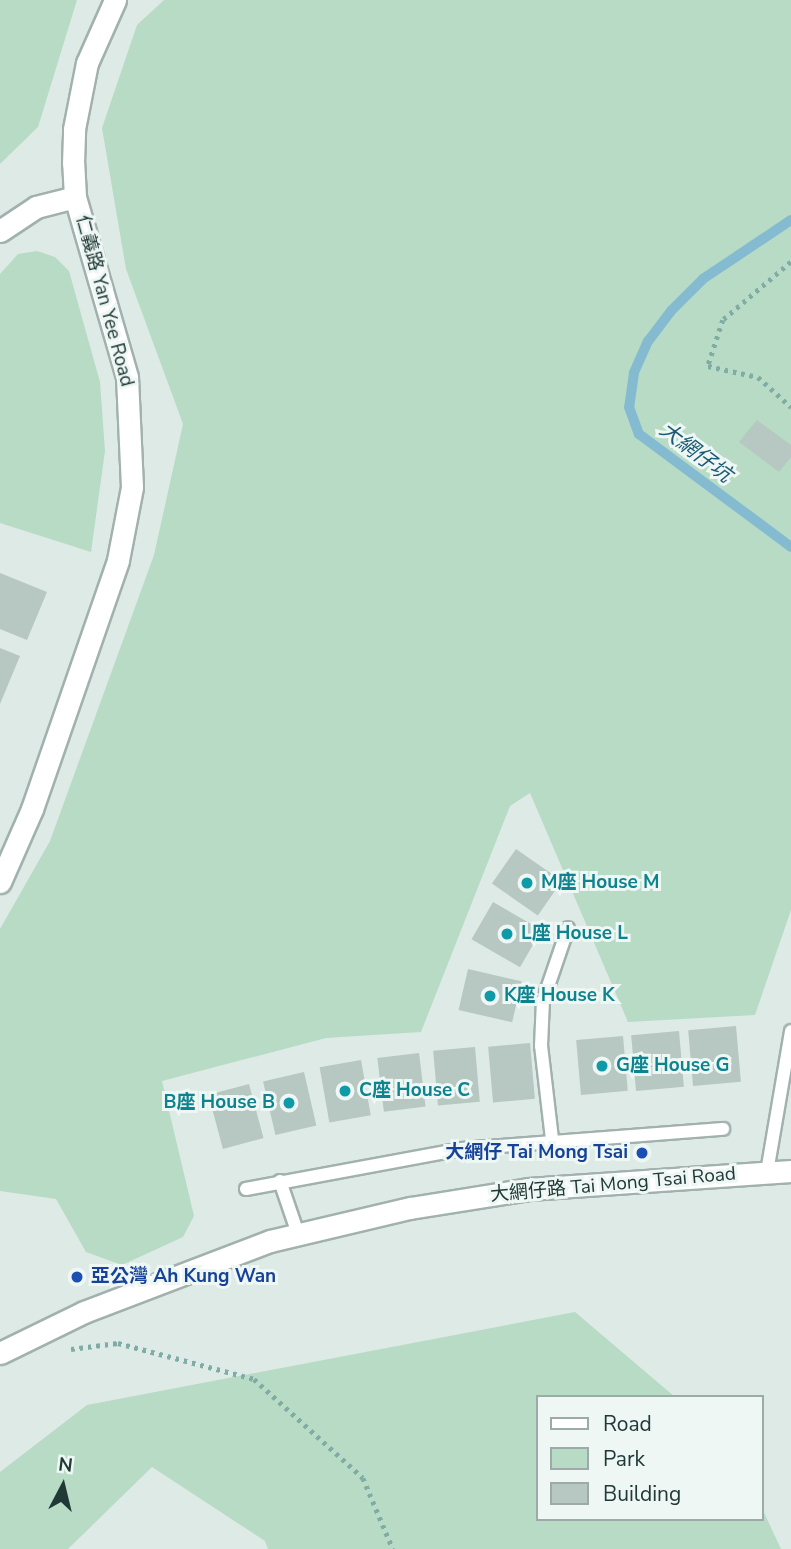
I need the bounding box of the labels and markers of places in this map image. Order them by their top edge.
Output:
place label: M座 House M [541,872,659,894]
marker: M座 House M [519,875,535,891]
place label: L座 House L [521,923,628,945]
marker: L座 House L [499,926,515,942]
place label: K座 House K [504,985,615,1007]
marker: K座 House K [482,988,498,1004]
place label: G座 House G [616,1055,729,1077]
marker: G座 House G [594,1058,610,1074]
place label: C座 House C [359,1080,470,1102]
marker: C座 House C [337,1083,353,1099]
place label: B座 House B [163,1092,275,1114]
marker: B座 House B [281,1095,297,1111]
place label: 大網仔 Tai Mong Tsai [445,1142,628,1164]
marker: 大網仔 Tai Mong Tsai [634,1145,650,1161]
place label: 亞公灣 Ah Kung Wan [91,1266,276,1288]
marker: 亞公灣 Ah Kung Wan [69,1269,85,1285]

